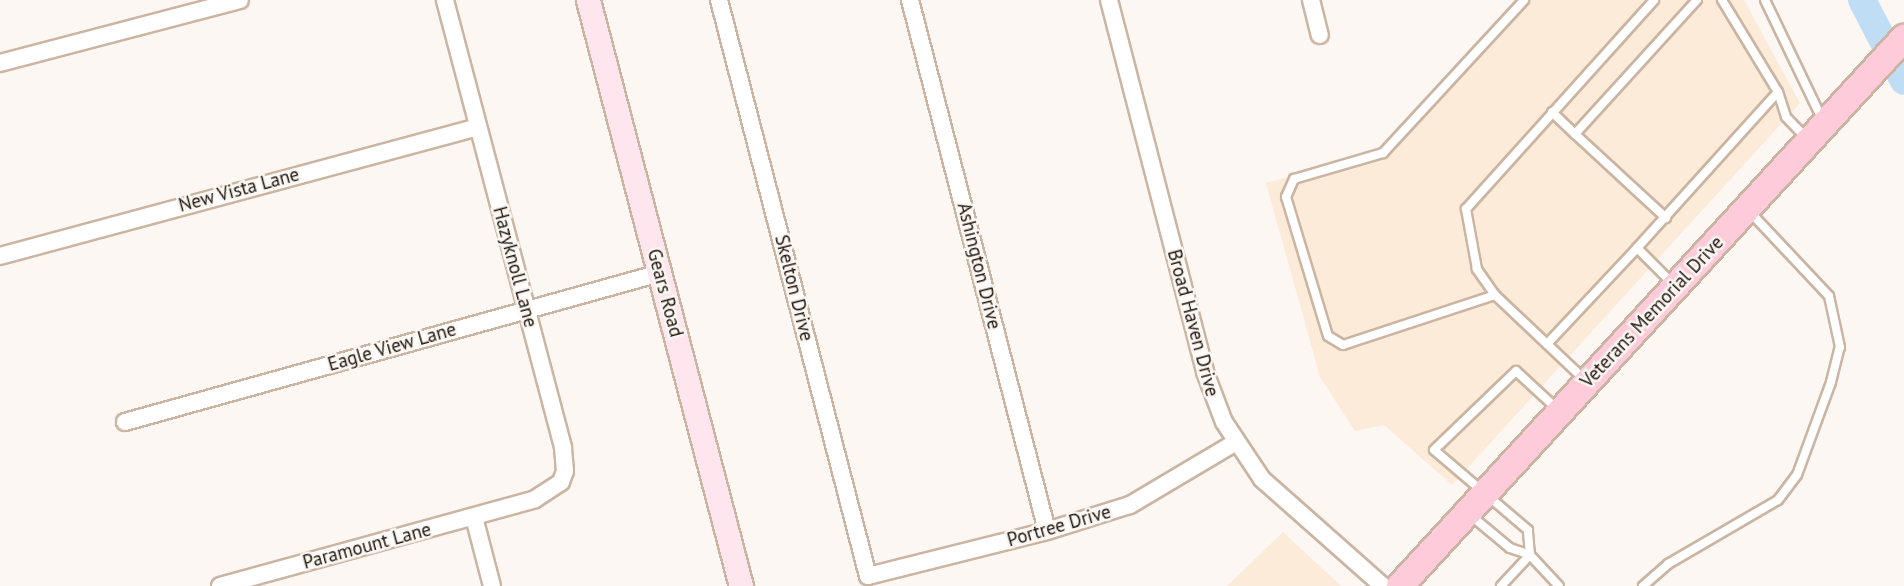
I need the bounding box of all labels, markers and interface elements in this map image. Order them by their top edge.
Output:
street label: New Vista Lane [176,163,302,217]
street label: Ashington Drive [952,200,1006,332]
street label: Hazyknoll Lane [488,204,542,330]
street label: Veterans Memorial Drive [1576,231,1728,393]
street label: Skelton Drive [770,233,818,343]
street label: Gears Road [642,246,688,340]
street label: Broad Haven Drive [1162,247,1224,399]
street label: Eagle View Lane [325,318,459,376]
street label: Portree Drive [1005,500,1113,552]
street label: Paramount Lane [300,518,434,574]

